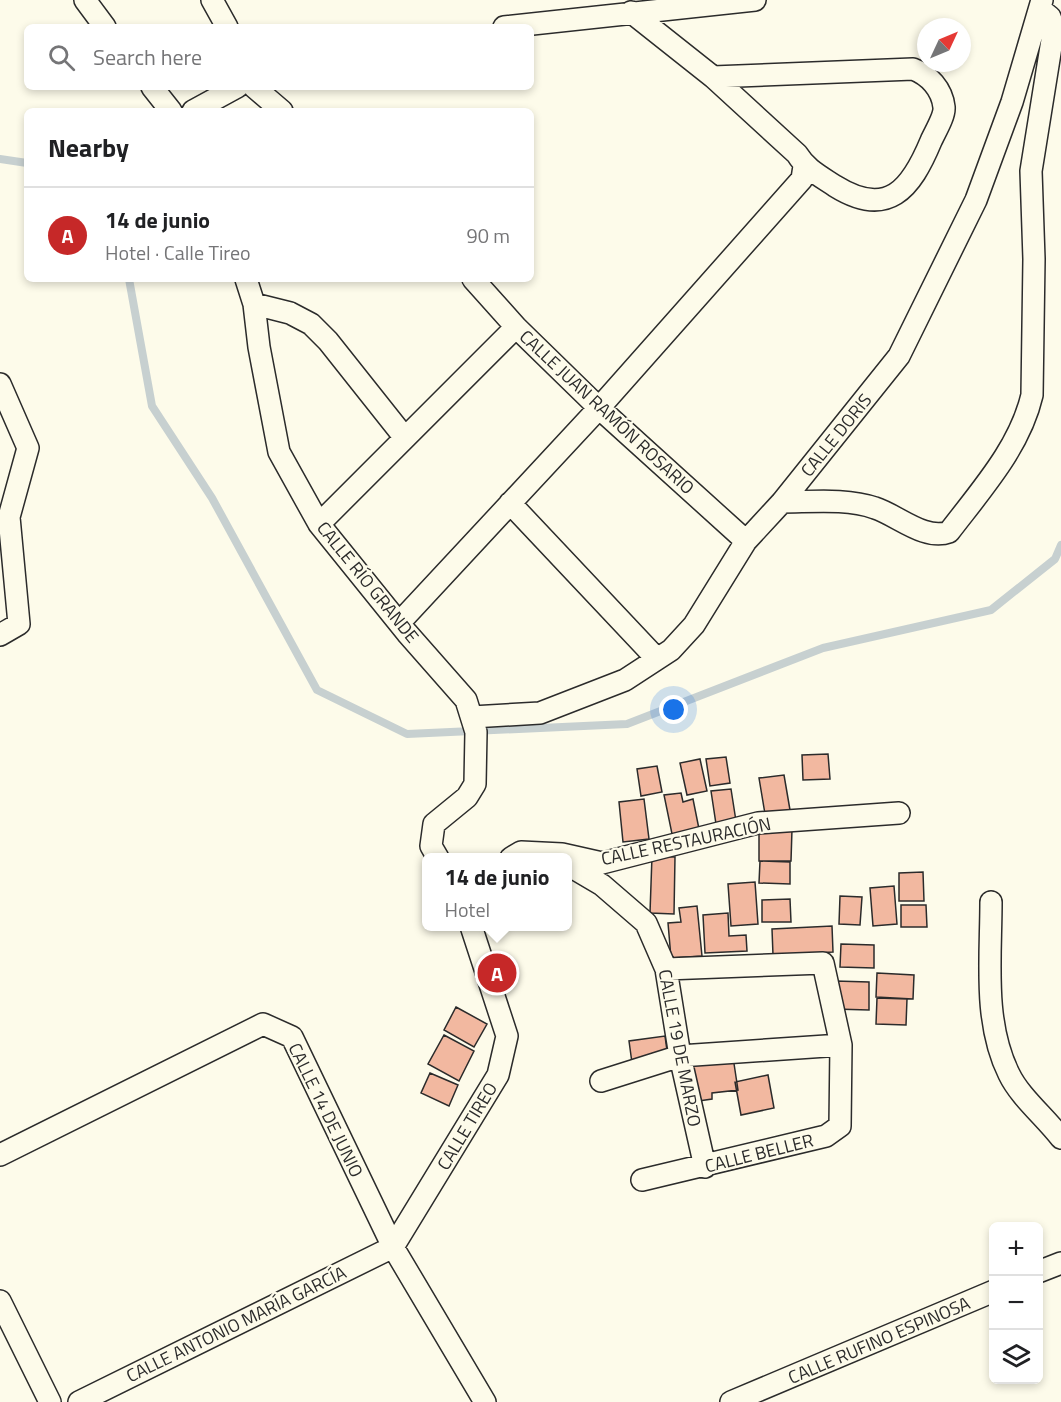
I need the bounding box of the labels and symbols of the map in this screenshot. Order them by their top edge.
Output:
north arrow [917,18,971,72]
street label: CALLE JUAN RAMÓN ROSARIO [513,323,701,501]
street label: CALLE DORIS [794,387,878,483]
street label: CALLE RÍO GRANDE [310,515,426,649]
your location [659,695,688,724]
street label: CALLE RESTAURACIÓN [599,810,773,872]
pin: A [478,950,516,996]
street label: CALLE 19 DE MARZO [652,967,708,1129]
street label: CALLE 14 DE JUNIO [282,1038,370,1182]
street label: CALLE TIREO [430,1077,504,1175]
street label: CALLE BELLER [702,1126,816,1180]
street label: CALLE ANTONIO MARÍA GARCÍA [121,1259,351,1389]
street label: CALLE RUFINO ESPINOSA [784,1289,974,1391]

